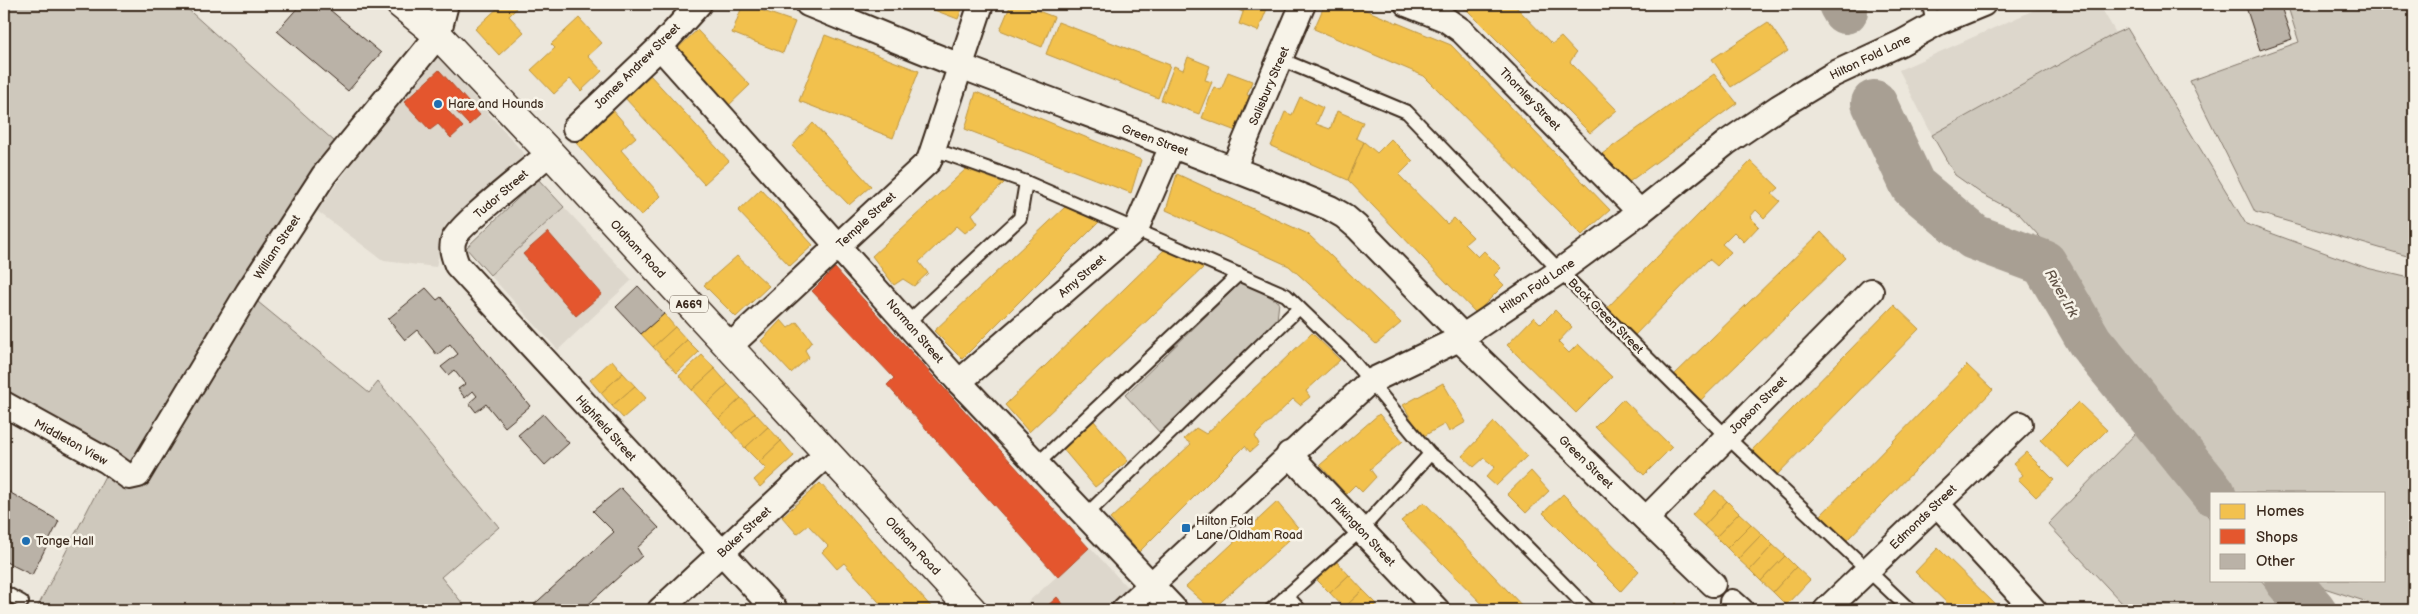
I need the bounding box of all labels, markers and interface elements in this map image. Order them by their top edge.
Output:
street label: James Andrew Street [591,20,684,112]
street label: Hilton Fold Lane [1827,31,1913,83]
street label: Salisbury Street [1246,44,1293,128]
street label: Thornley Street [1496,65,1564,134]
place label: Hare and Hounds [448,97,543,112]
marker: Hare and Hounds [432,98,444,110]
street label: Green Street [1119,121,1191,160]
street label: Tudor Street [471,167,532,222]
street label: Temple Street [834,189,899,252]
street label: William Street [251,212,304,282]
street label: Oldham Road [607,217,669,282]
street label: Amy Street [1056,252,1109,301]
street label: Hilton Fold Lane [1497,256,1578,317]
water label: River Irk [2041,266,2083,321]
street label: Back Green Street [1565,275,1647,357]
road number: A669 [670,296,708,312]
street label: Norman Street [883,296,947,367]
street label: Jopson Street [1726,373,1790,437]
street label: Highfield Street [572,392,639,465]
street label: Middleton View [31,416,110,469]
street label: Green Street [1555,433,1616,492]
street label: Edmonds Street [1887,482,1960,553]
legend [2210,492,2386,582]
street label: Pilkington Street [1327,495,1398,570]
text: Homes [2256,502,2305,521]
street label: Baker Street [714,503,775,561]
street label: Oldham Road [882,514,944,579]
place label: Hilton Fold Lane/Oldham Road [1196,514,1303,543]
marker: Hilton Fold Lane/Oldham Road [1180,522,1192,534]
text: Shops [2256,528,2299,547]
place label: Tonge Hall [36,534,94,549]
marker: Tonge Hall [20,535,32,547]
text: Other [2256,552,2295,571]

